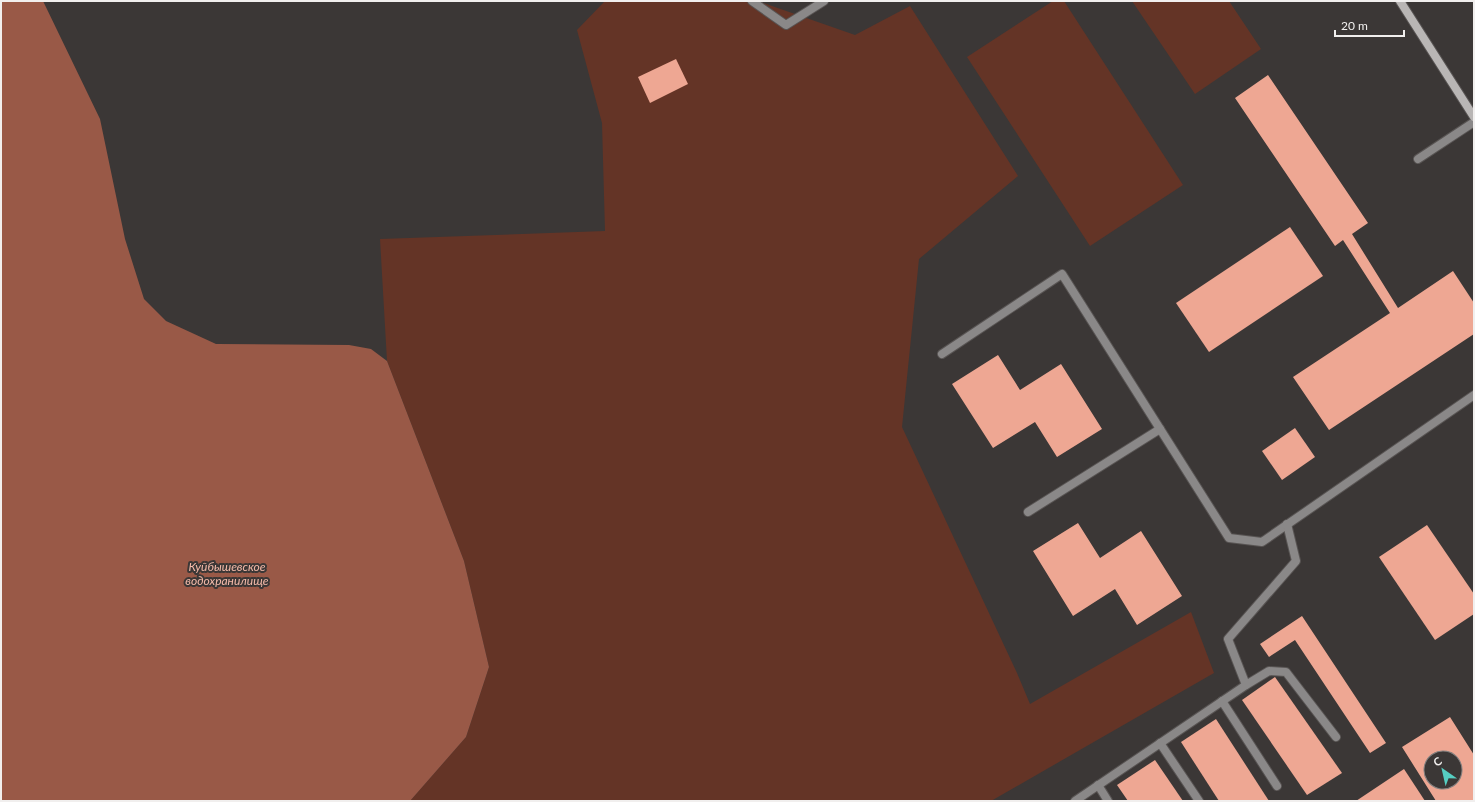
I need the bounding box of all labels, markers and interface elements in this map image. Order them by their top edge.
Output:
scale bar [1335,12,1404,38]
text: 20 m [1341,18,1368,33]
water label: Куйбышевское водохранилище [185,559,269,588]
north arrow [1423,750,1463,790]
text: С [1430,753,1444,769]

